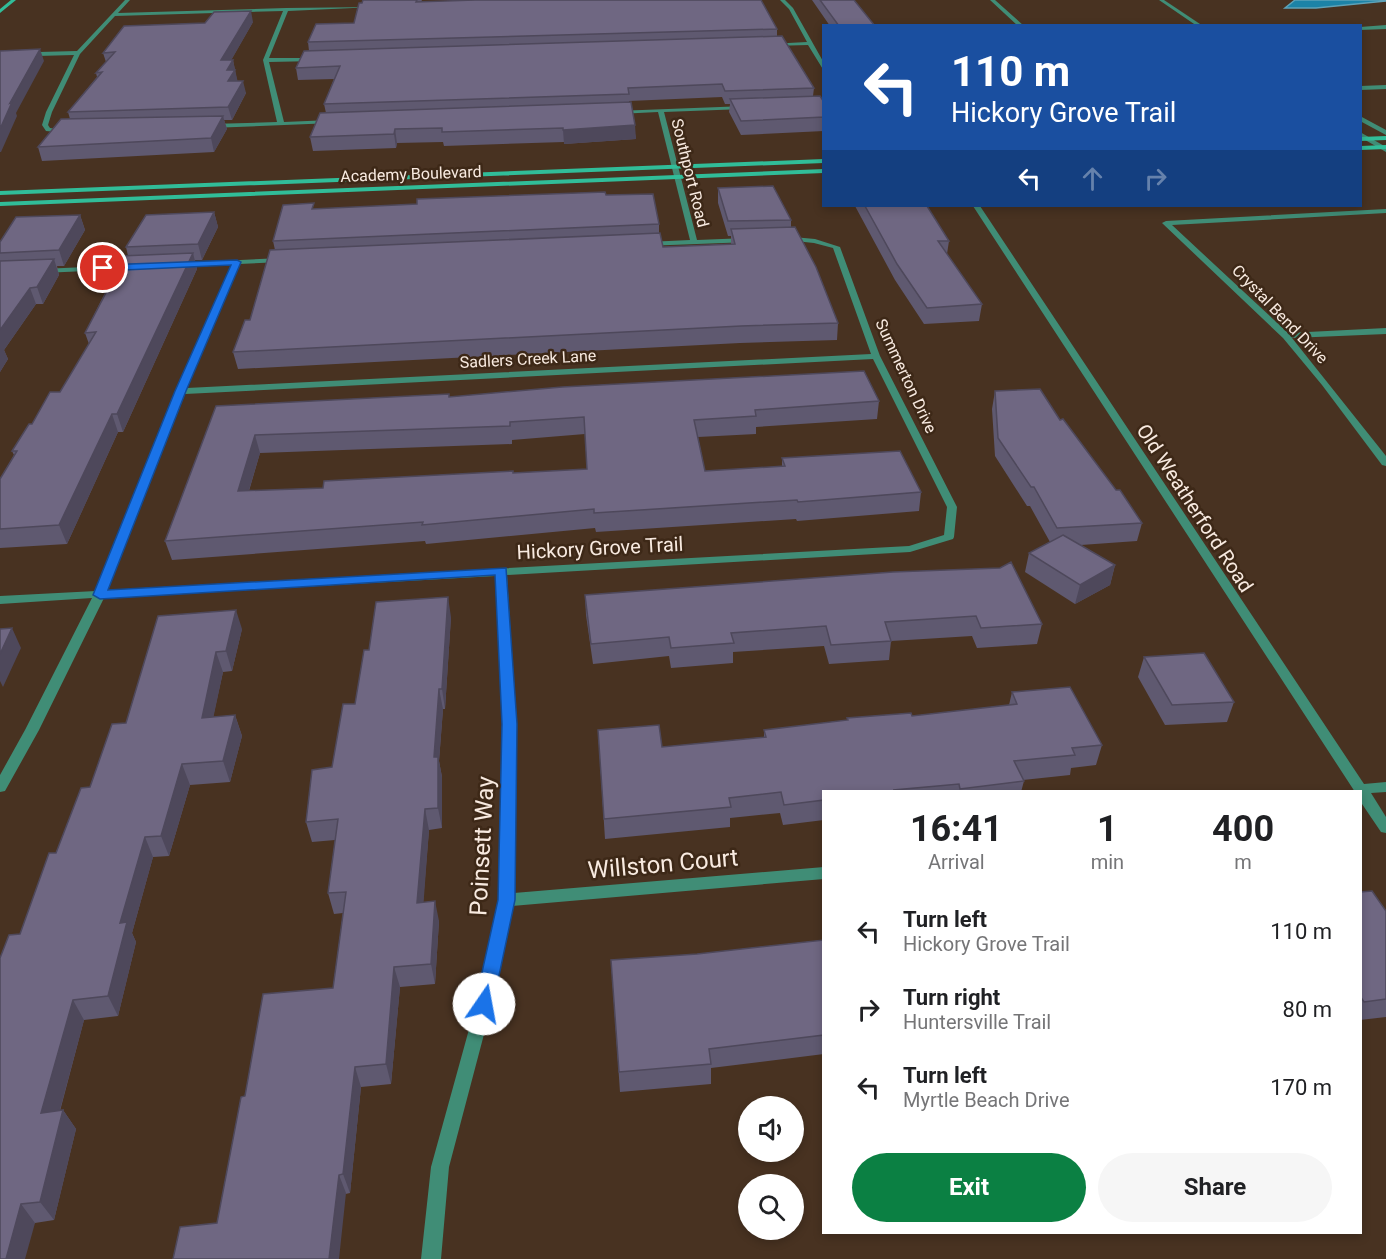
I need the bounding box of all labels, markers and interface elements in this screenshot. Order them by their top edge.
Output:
text: 110 m [951,47,1070,96]
icon: left [852,48,930,126]
text: Hickory Grove Trail [951,97,1176,129]
street label: Southport Road [667,117,713,229]
street label: Academy Boulevard [340,162,482,186]
icon: left [1013,162,1046,195]
icon: ahead [1076,162,1109,195]
icon: right [1139,162,1172,195]
pin [77,242,128,293]
icon: arrive [86,251,119,284]
street label: Crystal Bend Drive [1228,261,1332,367]
street label: Summerton Drive [871,316,941,436]
street label: Sadlers Creek Lane [459,346,597,372]
street label: Old Weatherford Road [1132,419,1258,597]
street label: Hickory Grove Trail [516,532,684,564]
street label: Poinsett Way [464,775,500,916]
text: 16:41 [910,808,1003,850]
text: 1 [1097,808,1118,850]
text: 400 [1212,808,1274,850]
street label: Willston Court [587,843,739,885]
text: Arrival [928,850,985,874]
text: min [1091,850,1124,874]
text: m [1234,850,1252,874]
text: Turn left [903,907,987,932]
icon: left [852,915,885,948]
text: 110 m [1270,919,1332,944]
text: Hickory Grove Trail [903,932,1070,956]
position arrow [452,972,516,1036]
text: Turn right [903,985,1000,1010]
icon: right [852,993,885,1026]
text: 80 m [1283,997,1332,1022]
text: Huntersville Trail [903,1010,1051,1034]
text: Turn left [903,1063,987,1088]
icon: left [852,1071,885,1104]
text: 170 m [1270,1075,1332,1100]
text: Myrtle Beach Drive [903,1088,1069,1112]
map controls [738,1096,804,1240]
button: sound [738,1096,804,1162]
button: Exit [852,1153,1086,1222]
button: Share [1098,1153,1332,1222]
button: search [738,1174,804,1240]

